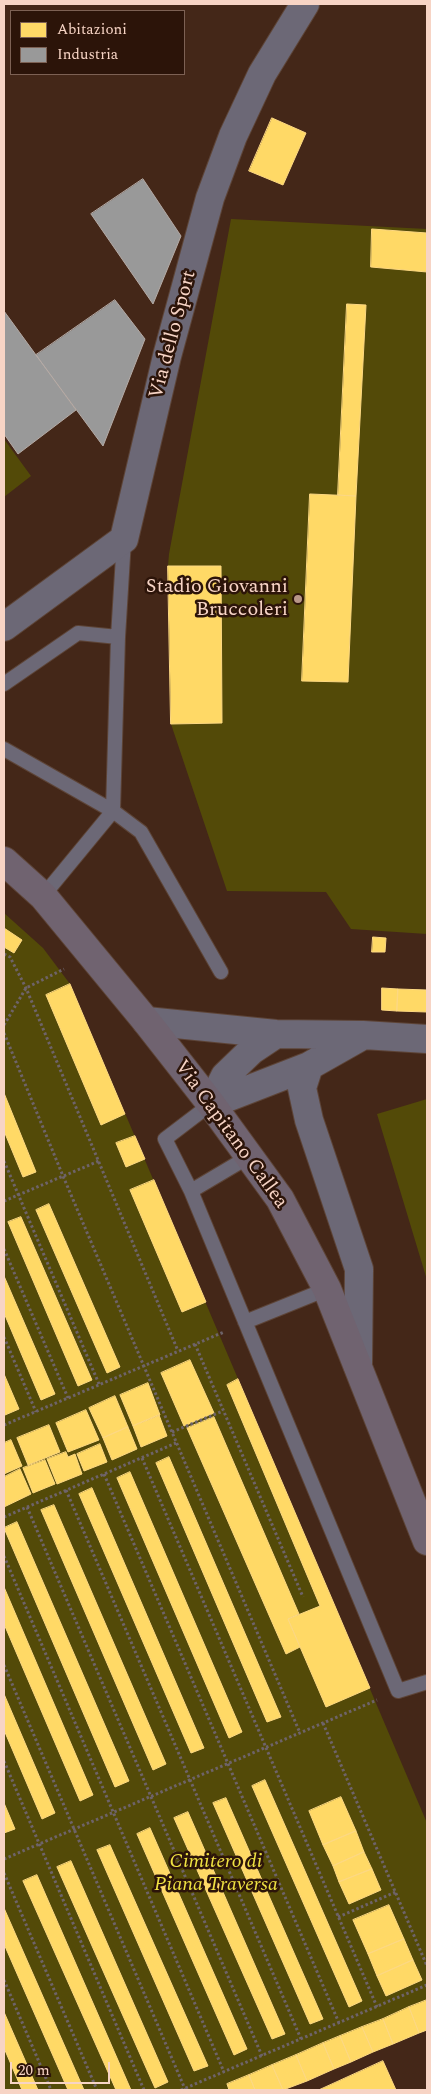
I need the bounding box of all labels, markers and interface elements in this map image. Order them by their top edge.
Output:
legend [10,10,185,75]
text: Abitazioni [57,18,127,41]
text: Industria [57,43,118,66]
street label: Via dello Sport [145,268,203,402]
place label: Stadio Giovanni Bruccoleri [146,576,288,623]
marker: Stadio Giovanni Bruccoleri [292,593,304,605]
street label: Via Capitano Callea [168,1056,292,1214]
park label: Cimitero di Piana Traversa [154,1851,278,1898]
scale bar [12,2052,112,2084]
text: 20 m [18,2059,50,2082]

